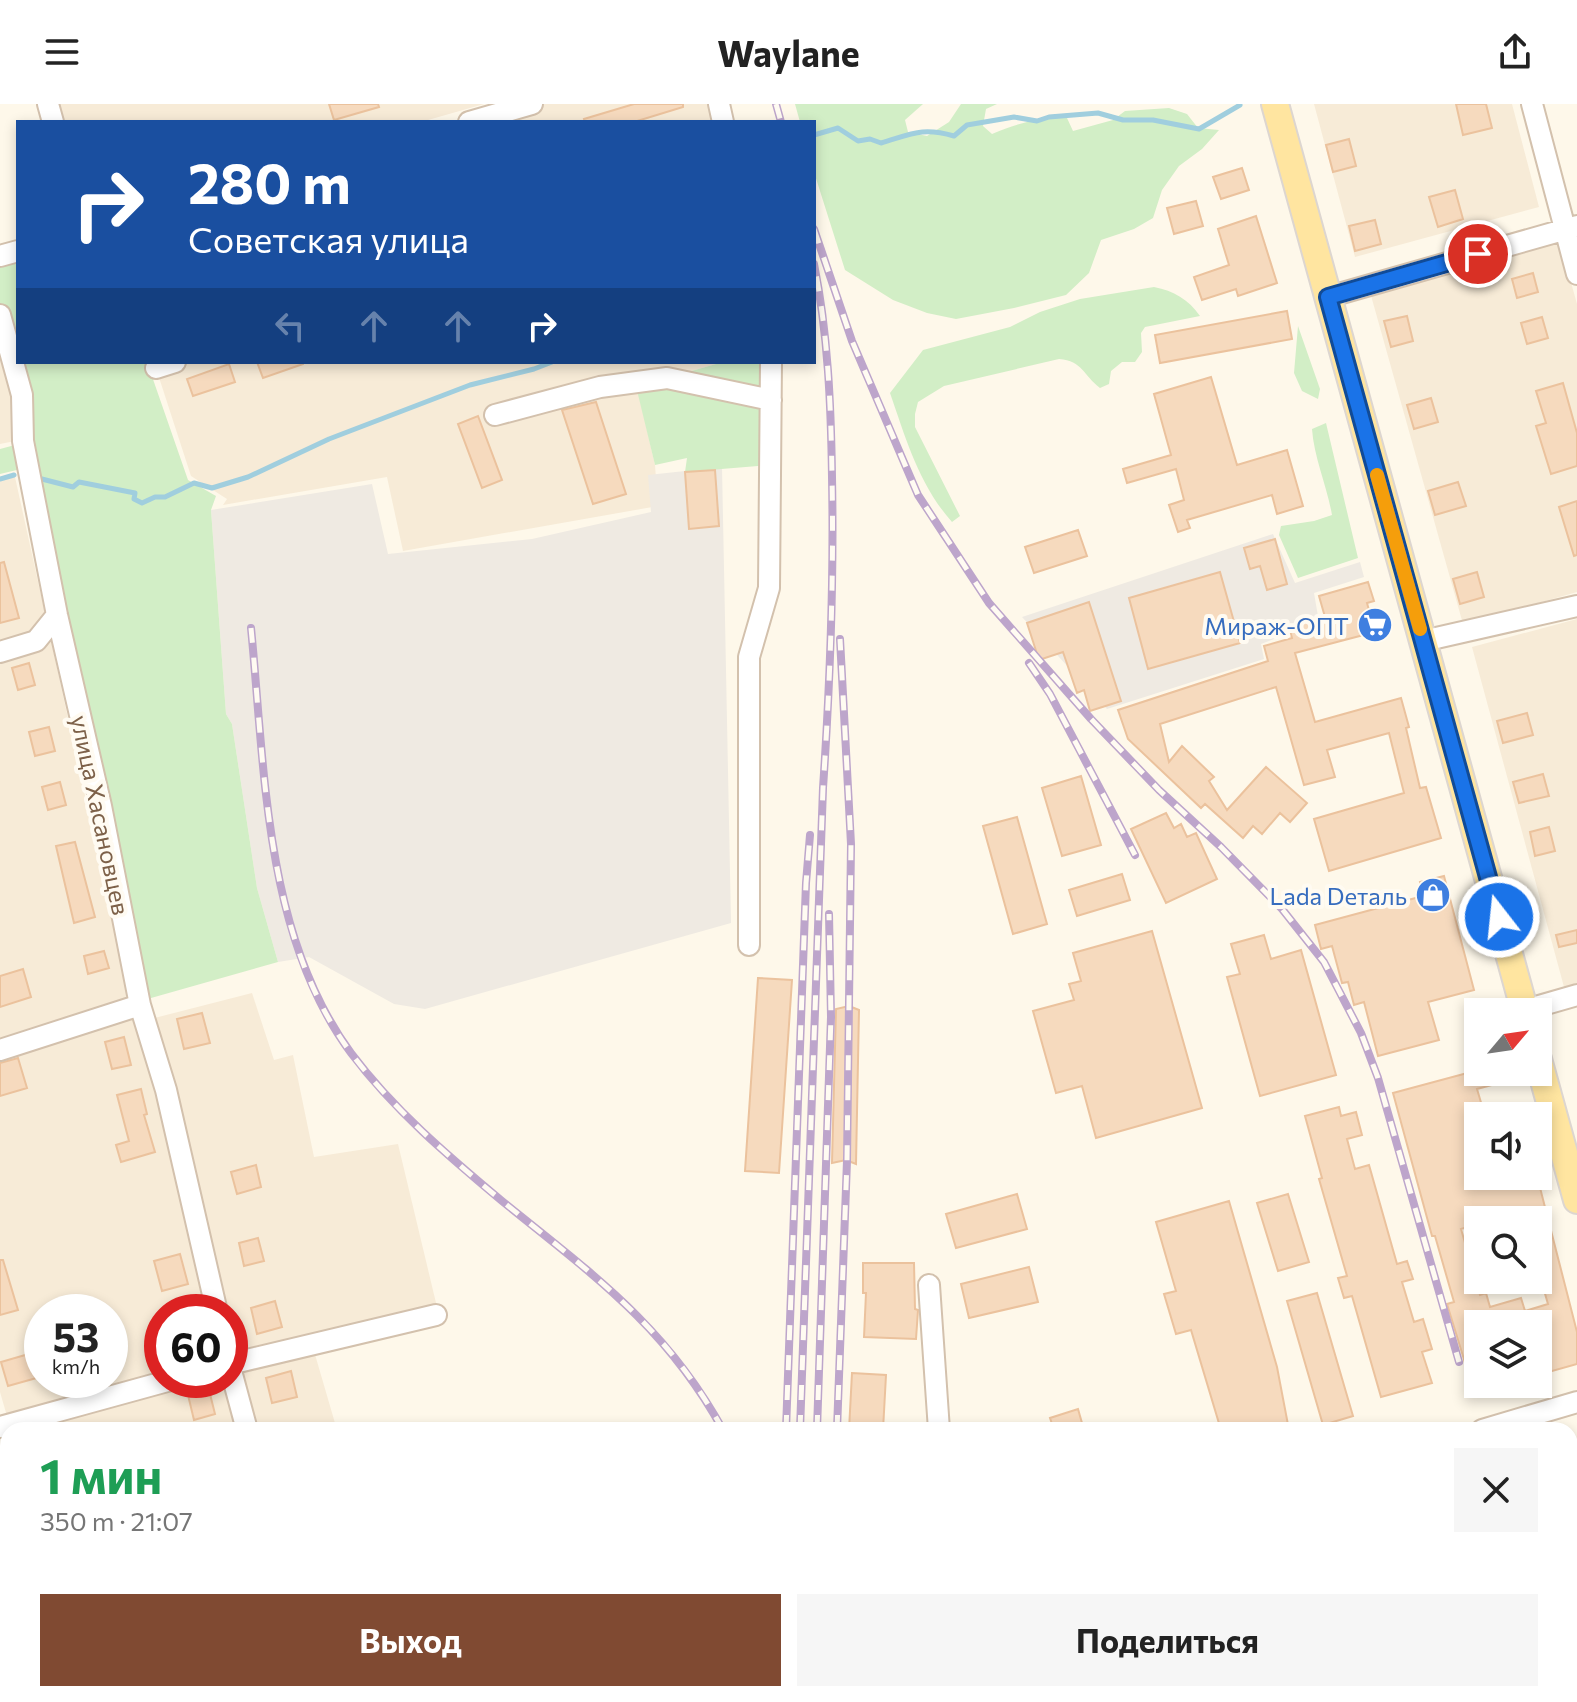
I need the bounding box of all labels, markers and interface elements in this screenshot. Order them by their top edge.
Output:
icon: menu [40,30,84,74]
text: Waylane [717,30,860,74]
icon: share [1493,30,1537,74]
text: 280 m [188,147,351,216]
icon: right [56,152,160,256]
text: Советская улица [188,216,469,260]
pin [1444,220,1512,288]
icon: arrive [1456,232,1500,276]
icon: left [268,304,312,348]
icon: ahead [352,304,396,348]
icon: ahead [436,304,480,348]
icon: right [520,304,564,348]
supermarket icon: Мираж-ОПТ [1356,606,1394,644]
place label: Мираж-ОПТ [1204,611,1349,640]
street label: улица Хасановцев [66,713,136,917]
position arrow [1457,875,1541,959]
shop icon: Lada Dеталь [1414,876,1452,914]
place label: Lada Dеталь [1269,881,1407,910]
north arrow [1464,998,1552,1086]
map controls [1464,998,1552,1398]
button: sound [1464,1102,1552,1190]
button: search [1464,1206,1552,1294]
speed limit sign: 60 [144,1294,248,1398]
button: layers [1464,1310,1552,1398]
text: 53 [53,1311,99,1360]
text: km/h [52,1354,100,1378]
text: 1 мин [40,1445,162,1504]
button: close [1454,1448,1538,1532]
text: 350 m · 21:07 [40,1505,193,1536]
button: Выход [40,1594,781,1686]
button: Поделиться [797,1594,1538,1686]

